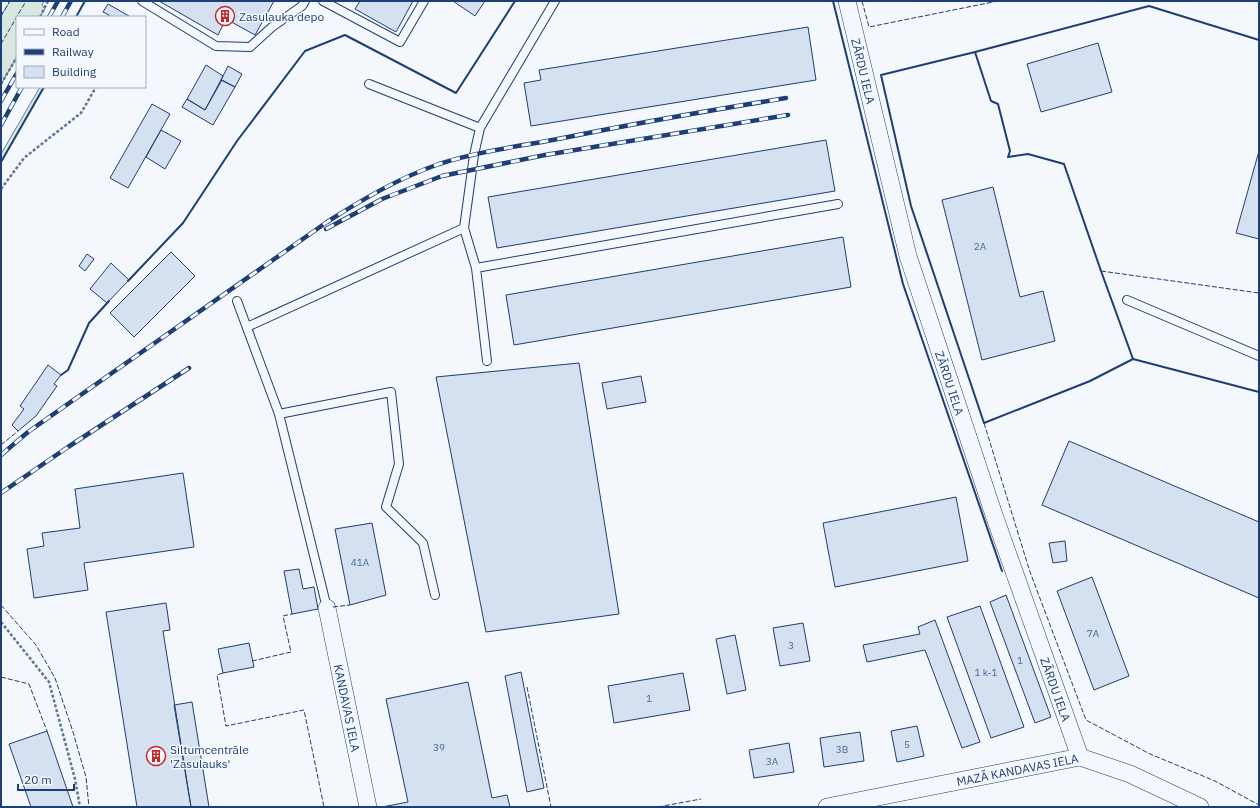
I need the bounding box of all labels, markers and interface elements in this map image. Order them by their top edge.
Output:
building icon: Zasulauka depo [214,5,236,27]
place label: Zasulauka depo [239,9,325,24]
legend [16,16,146,88]
text: Road [52,24,80,39]
street label: ZĀRDU IELA [849,37,879,106]
text: Railway [52,44,94,59]
text: Building [52,64,97,79]
house number: 2A [974,240,987,253]
street label: ZĀRDU IELA [932,349,968,418]
house number: 41A [351,556,370,569]
house number: 7A [1087,627,1100,640]
house number: 3 [788,639,794,652]
house number: 1 [1017,654,1023,667]
street label: ZĀRDU IELA [1038,655,1074,724]
street label: KANDAVAS IELA [331,663,364,753]
house number: 1 k-1 [974,666,998,679]
house number: 1 [646,692,652,705]
house number: 5 [904,738,910,751]
house number: 39 [433,741,445,754]
place label: Siltumcentrāle 'Zasulauks' [170,742,249,771]
house number: 3B [836,743,848,756]
building icon: Siltumcentrāle 'Zasulauks' [145,745,167,767]
street label: MAZĀ KANDAVAS IELA [955,750,1080,789]
house number: 3A [766,755,779,768]
scale bar [18,766,74,792]
text: 20 m [24,772,52,787]

